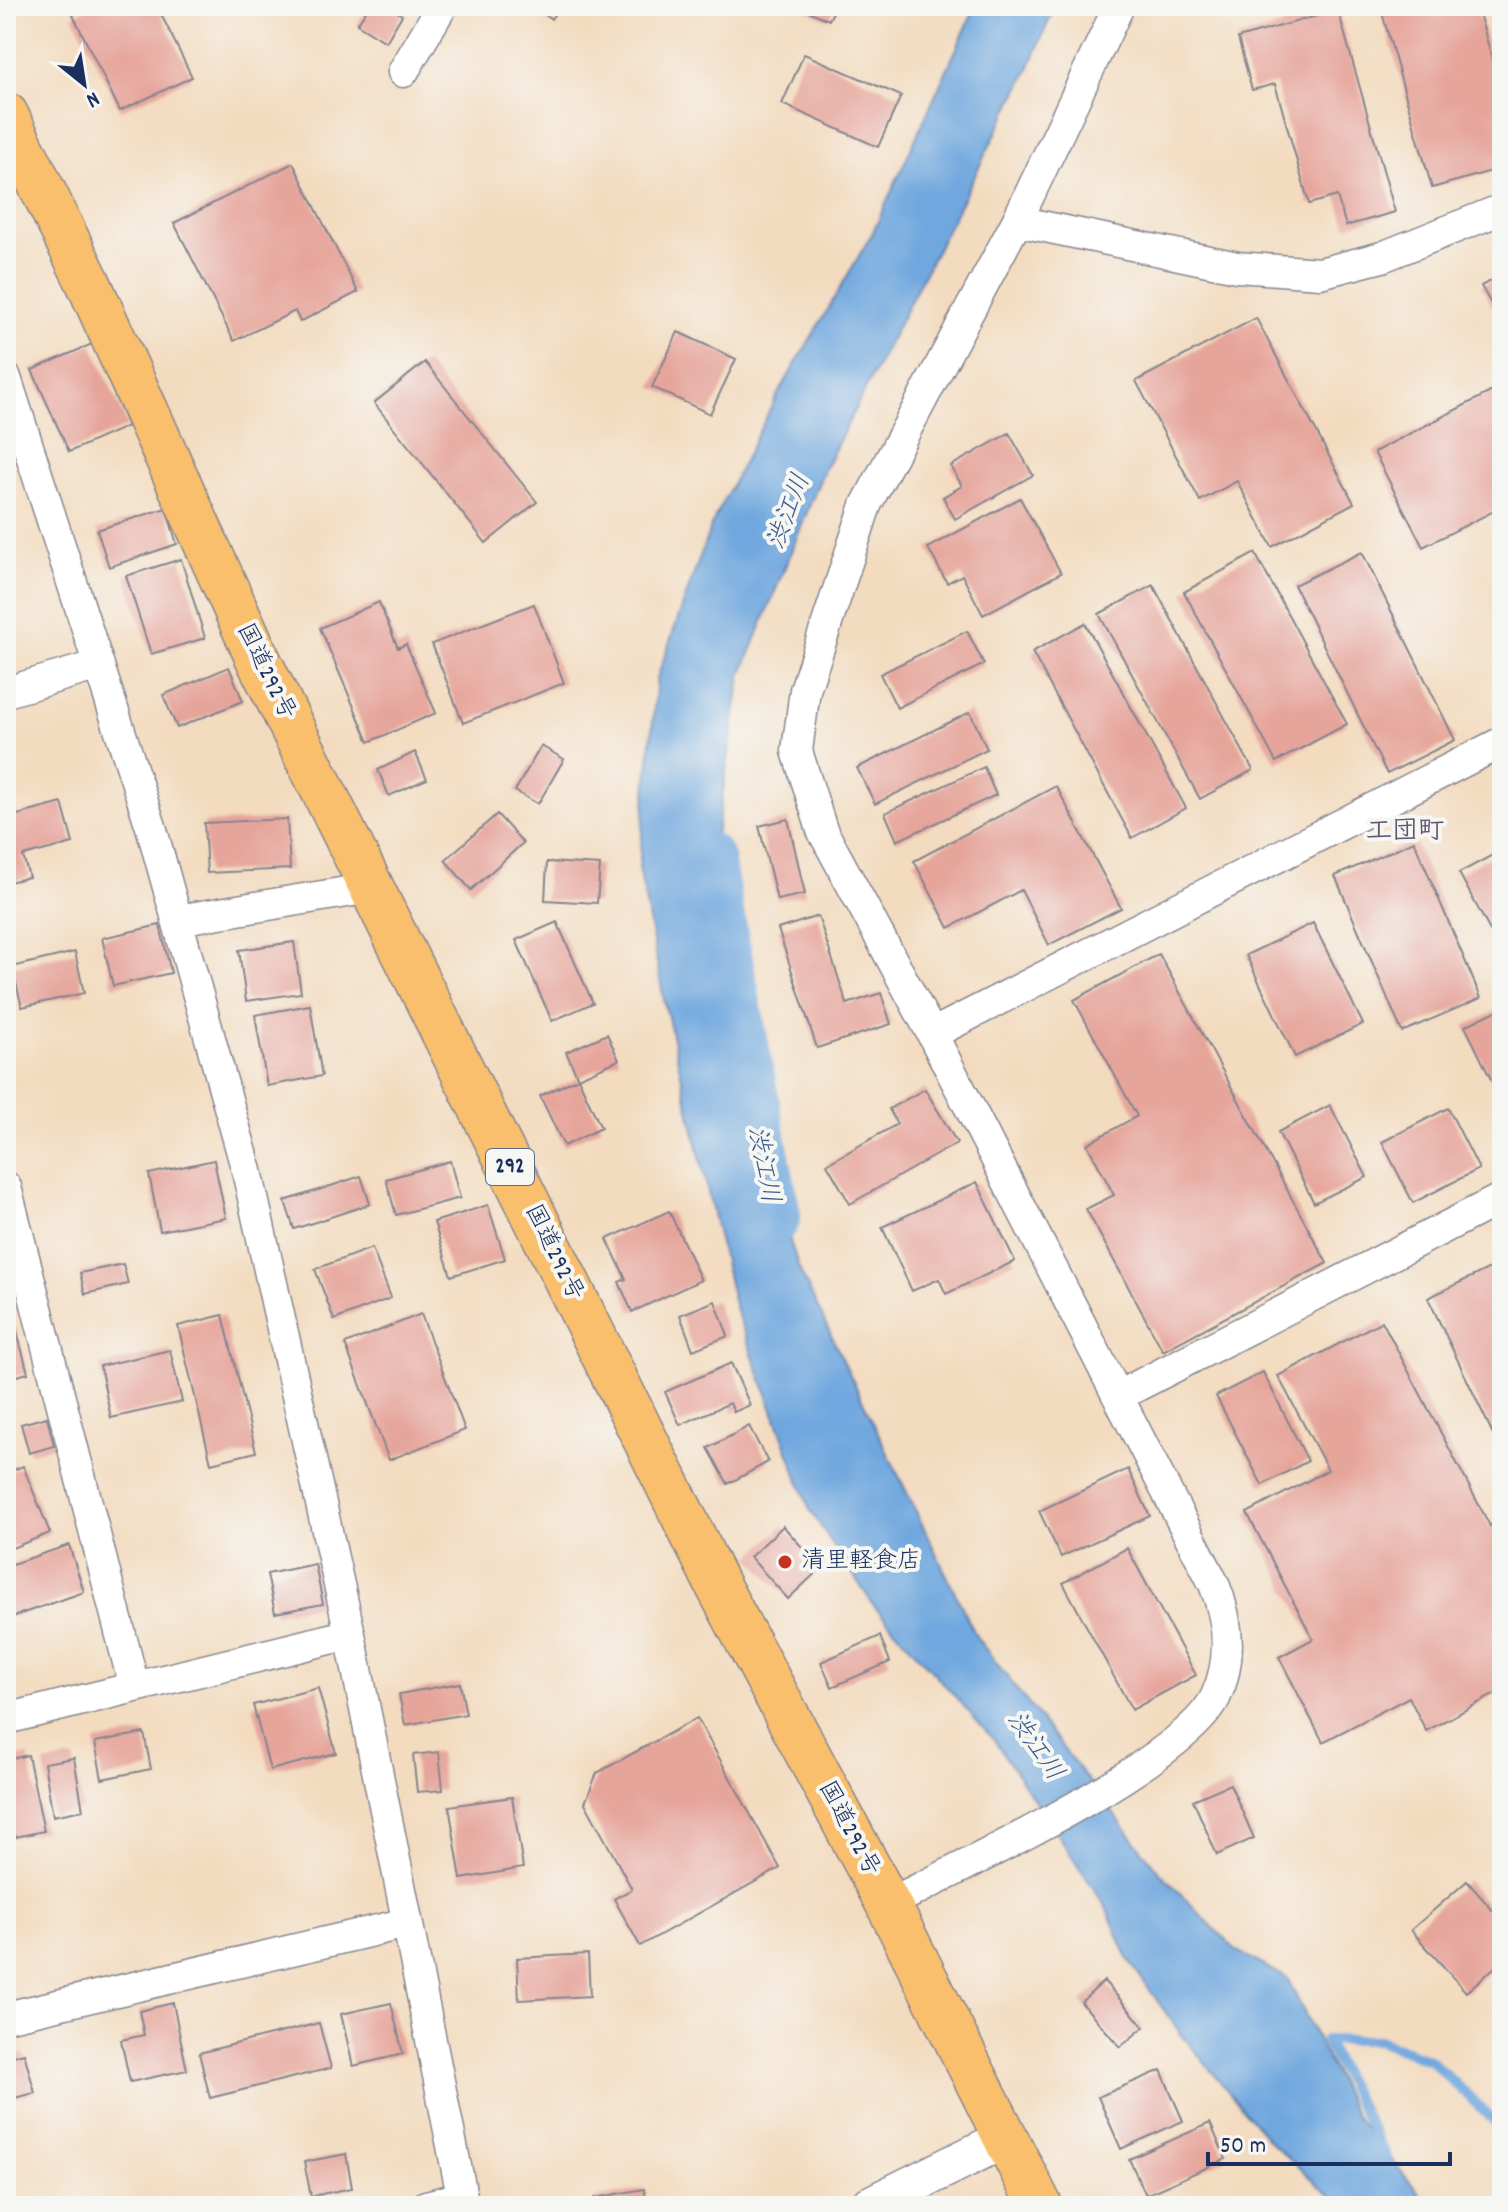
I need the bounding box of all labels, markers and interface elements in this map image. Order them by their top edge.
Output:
north arrow [44,44,124,124]
text: N [80,82,105,114]
water label: 渋江川 [759,469,821,555]
street label: 国道292号 [227,618,303,726]
district label: 工団町 [1366,814,1444,851]
water label: 渋江川 [736,1123,788,1207]
road number: 292 [486,1149,534,1185]
street label: 国道292号 [515,1199,591,1307]
place label: 清里軽食店 [801,1545,921,1579]
marker: 清里軽食店 [776,1553,794,1571]
water label: 渋江川 [996,1704,1072,1790]
street label: 国道292号 [809,1775,887,1883]
scale bar [1208,2116,1450,2166]
text: 50 m [1220,2130,1266,2164]

